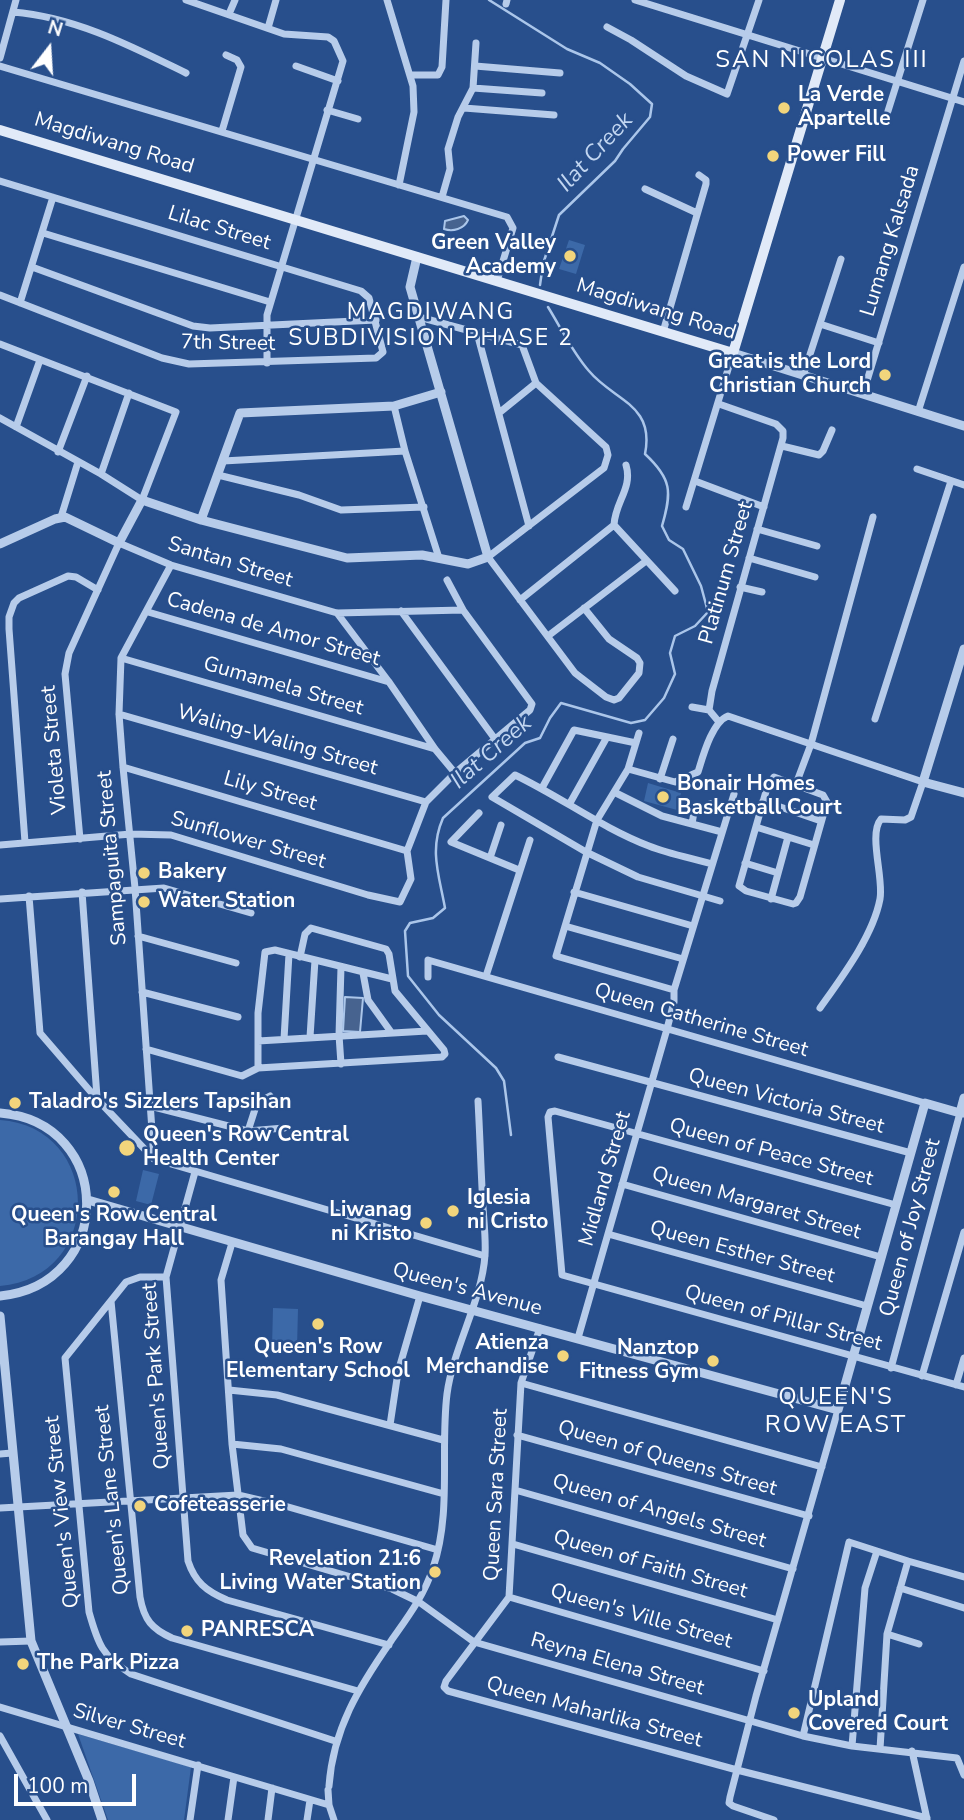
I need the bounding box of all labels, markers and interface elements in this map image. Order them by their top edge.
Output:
north arrow [14,14,84,84]
text: N [45,14,66,43]
district label: SAN NICOLAS III [717,47,927,75]
place label: La Verde Apartelle [798,83,891,133]
marker: La Verde Apartelle [776,100,792,116]
street label: Magdiwang Road [31,108,197,180]
water label: Ilat Creek [552,108,640,198]
place label: Power Fill [787,143,886,169]
marker: Power Fill [765,148,781,164]
street label: Lumang Kalsada [856,162,926,320]
street label: Lilac Street [165,201,273,257]
place label: Green Valley Academy [431,231,556,281]
marker: Green Valley Academy [562,248,578,264]
street label: Magdiwang Road [573,274,739,346]
district label: MAGDIWANG SUBDIVISION PHASE 2 [291,299,571,353]
street label: 7th Street [181,331,275,357]
place label: Great is the Lord Christian Church [708,350,871,400]
marker: Great is the Lord Christian Church [877,367,893,383]
street label: Platinum Street [695,499,759,647]
street label: Santan Street [165,532,295,594]
street label: Cadena de Amor Street [163,587,383,673]
street label: Gumamela Street [200,652,366,722]
street label: Violeta Street [37,684,73,816]
street label: Waling-Waling Street [174,700,380,782]
water label: Ilat Creek [446,710,538,796]
street label: Lily Street [221,767,319,817]
street label: Sampaguita Street [93,769,133,947]
place label: Bonair Homes Basketball Court [677,772,841,822]
marker: Bonair Homes Basketball Court [655,789,671,805]
street label: Sunflower Street [168,807,328,875]
place label: Bakery [158,860,226,886]
marker: Bakery [136,865,152,881]
place label: Water Station [158,889,295,915]
marker: Water Station [136,894,152,910]
street label: Queen Catherine Street [591,978,811,1064]
street label: Queen Victoria Street [685,1064,887,1140]
place label: Taladro's Sizzlers Tapsihan [29,1090,292,1116]
marker: Taladro's Sizzlers Tapsihan [7,1095,23,1111]
street label: Midland Street [575,1109,637,1249]
street label: Queen of Peace Street [666,1114,876,1192]
place label: Queen's Row Central Health Center [143,1123,349,1173]
street label: Queen of Joy Street [875,1136,947,1320]
marker: Queen's Row Central Health Center [117,1138,137,1158]
street label: Queen Margaret Street [649,1162,863,1246]
marker: Queen's Row Central Barangay Hall [106,1184,122,1200]
place label: Iglesia ni Cristo [467,1186,548,1236]
place label: Liwanag ni Kristo [329,1198,412,1248]
place label: Queen's Row Central Barangay Hall [11,1203,217,1253]
marker: Iglesia ni Cristo [445,1203,461,1219]
marker: Liwanag ni Kristo [418,1215,434,1231]
street label: Queen Esther Street [647,1216,837,1290]
street label: Queen's Avenue [389,1258,545,1322]
street label: Queen of Pillar Street [681,1281,885,1357]
street label: Queen's Park Street [138,1282,176,1470]
marker: Queen's Row Elementary School [310,1316,326,1332]
place label: Atienza Merchandise [426,1331,549,1381]
place label: Queen's Row Elementary School [226,1335,410,1385]
place label: Nanztop Fitness Gym [579,1336,699,1386]
marker: Atienza Merchandise [555,1348,571,1364]
marker: Nanztop Fitness Gym [705,1353,721,1369]
district label: QUEEN'S ROW EAST [766,1384,906,1440]
street label: Queen's Lane Street [91,1404,135,1596]
street label: Queen Sara Street [480,1408,514,1582]
street label: Queen's View Street [40,1415,86,1609]
street label: Queen of Queens Street [555,1416,779,1502]
street label: Queen of Angels Street [549,1469,769,1555]
place label: Cofeteasserie [154,1493,286,1519]
marker: Cofeteasserie [132,1498,148,1514]
street label: Queen of Faith Street [550,1525,750,1605]
place label: Revelation 21:6 Living Water Station [219,1547,421,1597]
marker: Revelation 21:6 Living Water Station [427,1564,443,1580]
street label: Queen's Ville Street [547,1579,735,1655]
place label: PANRESCA [201,1618,314,1644]
marker: PANRESCA [179,1623,195,1639]
street label: Reyna Elena Street [527,1628,707,1702]
place label: The Park Pizza [37,1651,180,1677]
marker: The Park Pizza [15,1656,31,1672]
street label: Queen Maharlika Street [483,1672,705,1754]
place label: Upland Covered Court [808,1688,948,1738]
street label: Silver Street [70,1699,188,1755]
marker: Upland Covered Court [786,1705,802,1721]
scale bar [18,1760,140,1804]
text: 100 m [27,1772,88,1800]

